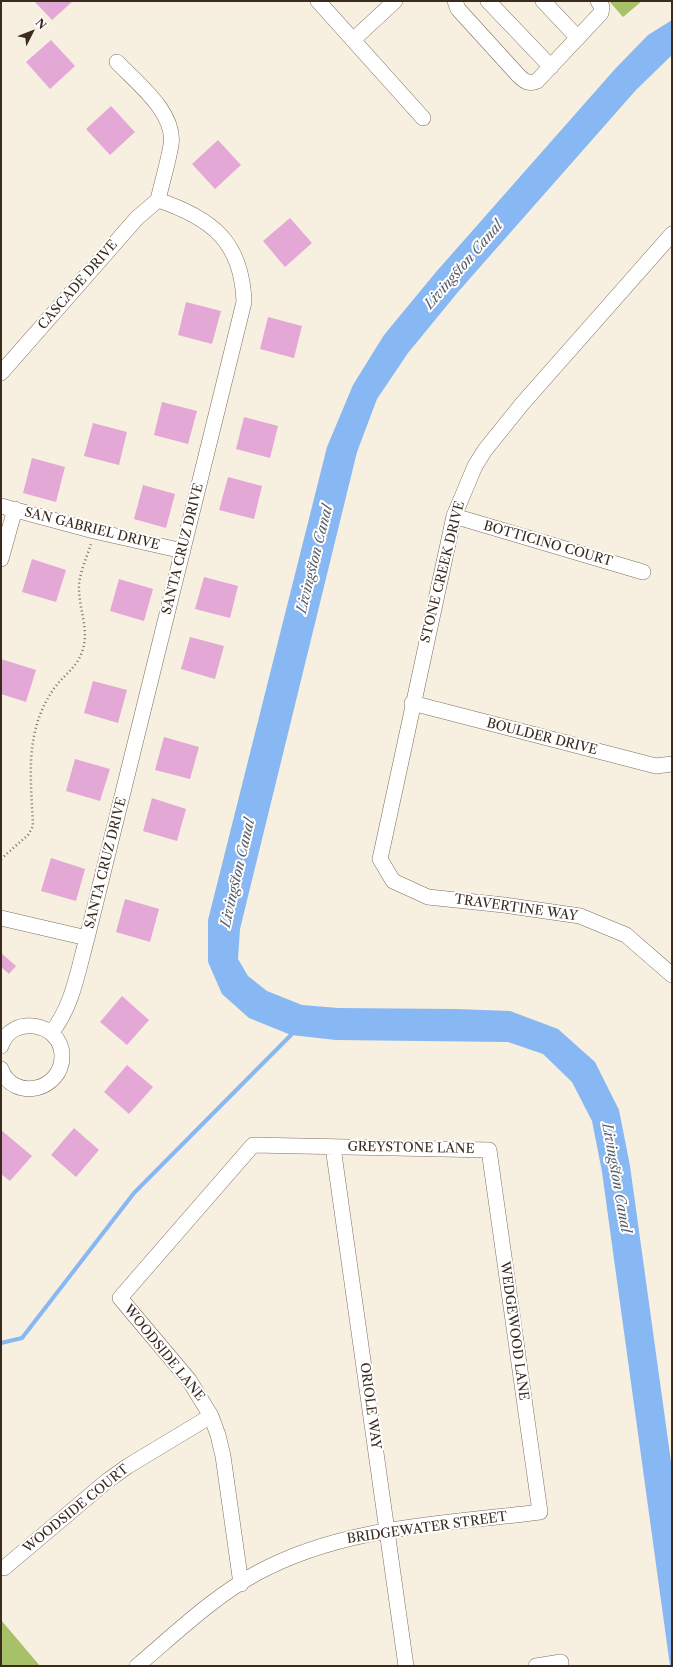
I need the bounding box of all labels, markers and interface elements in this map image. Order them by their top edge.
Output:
north arrow [12,12,52,52]
text: N [33,16,49,32]
water label: Livingston Canal [421,218,507,312]
street label: CASCADE DRIVE [35,237,121,333]
street label: SANTA CRUZ DRIVE [159,482,207,616]
street label: STONE CREEK DRIVE [418,500,468,644]
water label: Livingston Canal [293,503,337,615]
street label: SAN GABRIEL DRIVE [23,505,161,553]
street label: BOTTICINO COURT [482,518,614,570]
street label: BOULDER DRIVE [485,716,599,758]
street label: SANTA CRUZ DRIVE [82,796,130,930]
water label: Livingston Canal [217,817,259,929]
street label: TRAVERTINE WAY [453,892,579,924]
water label: Livingston Canal [598,1122,634,1234]
street label: GREYSTONE LANE [347,1139,475,1157]
street label: WEDGEWOOD LANE [497,1260,531,1402]
street label: WOODSIDE LANE [120,1302,208,1404]
street label: ORIOLE WAY [356,1362,384,1450]
street label: WOODSIDE COURT [20,1462,132,1556]
street label: BRIDGEWATER STREET [346,1509,508,1547]

